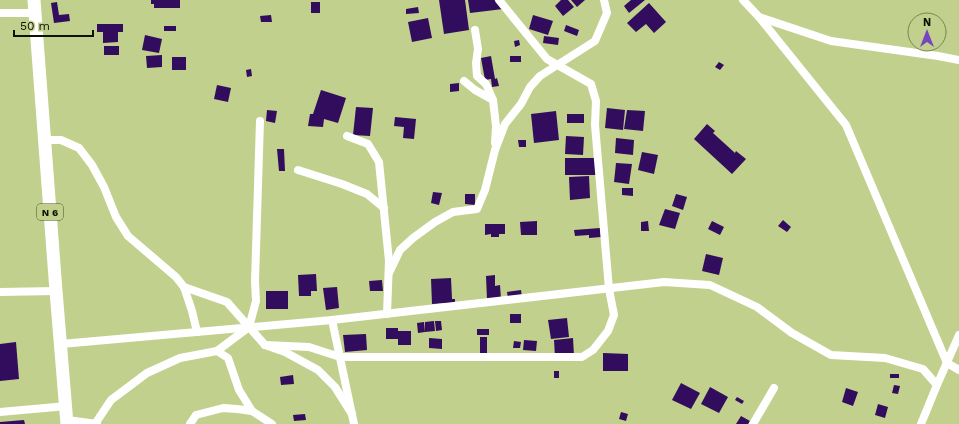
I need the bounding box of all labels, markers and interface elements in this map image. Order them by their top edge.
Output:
scale bar [14,12,93,38]
north arrow [907,12,947,52]
text: N [923,16,931,29]
text: 50 m [20,19,50,33]
road number: N 6 [37,204,63,220]

